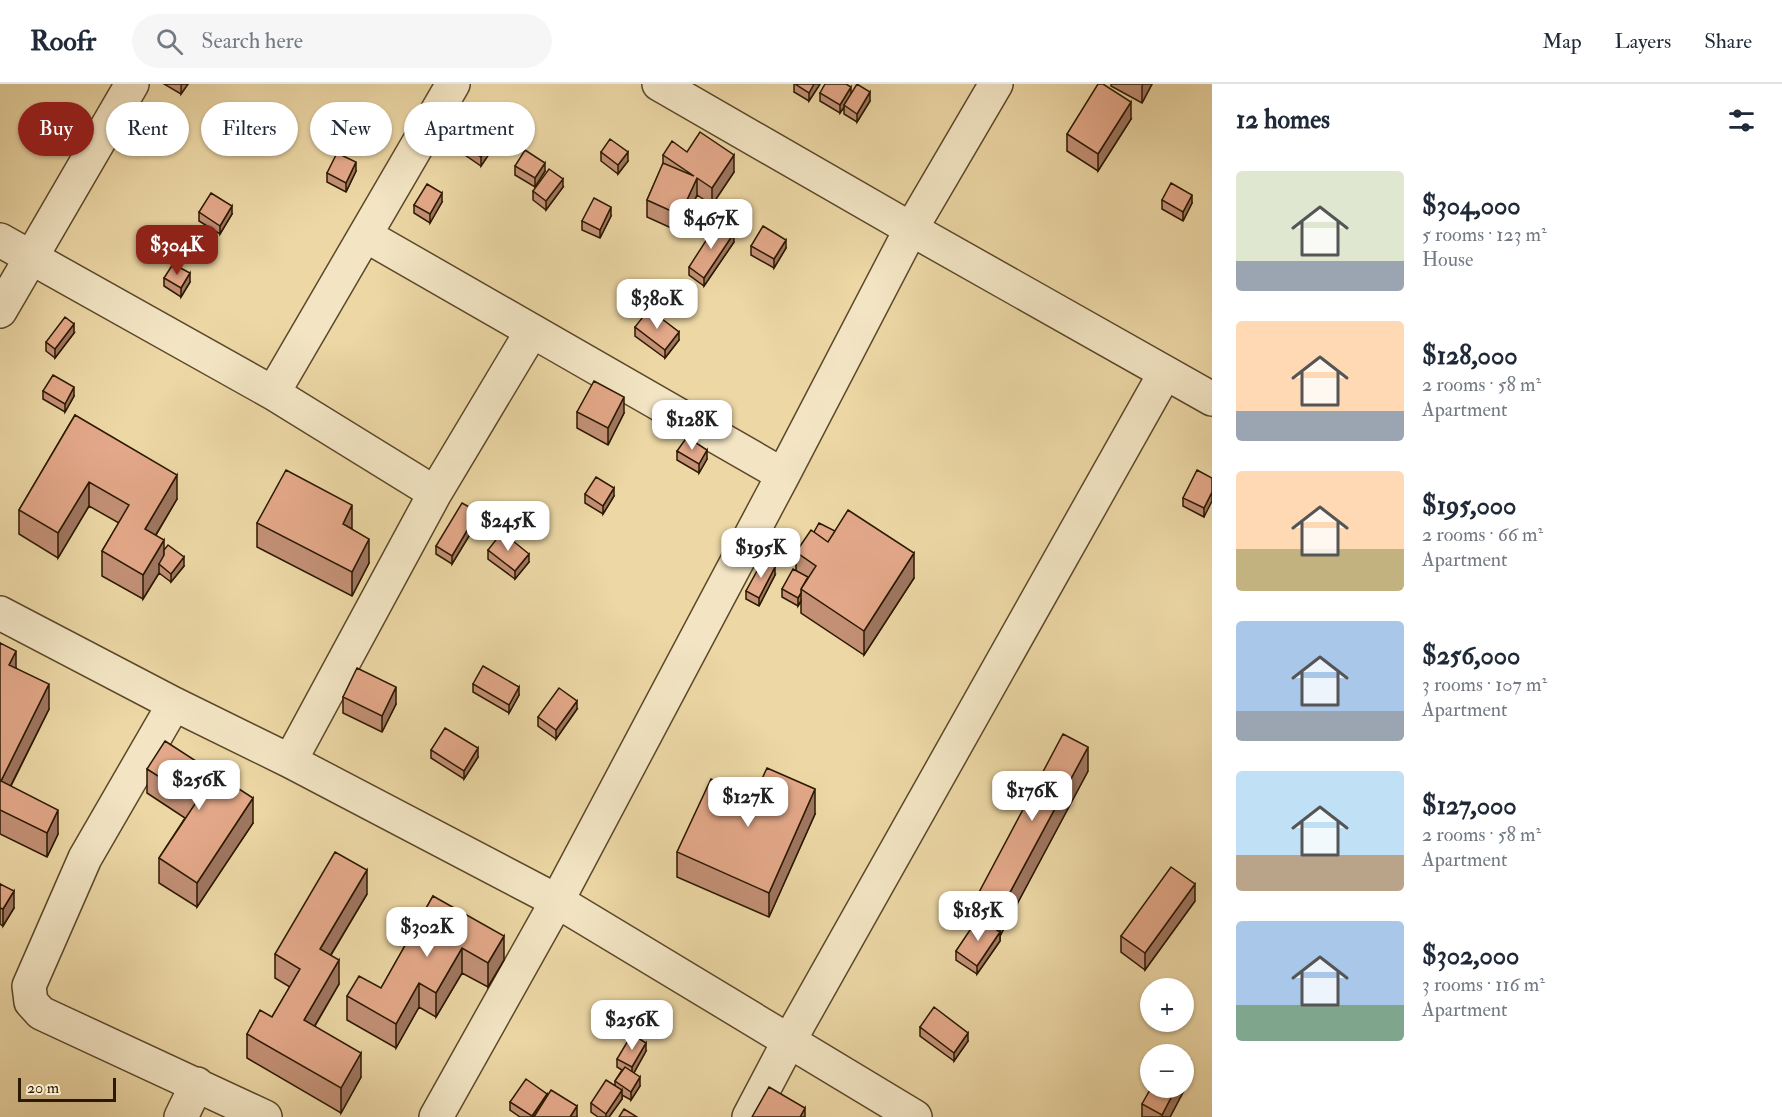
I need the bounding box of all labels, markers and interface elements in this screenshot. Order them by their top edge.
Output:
search box [132,14,552,68]
text: Roofr [30,24,96,59]
icon: search [153,25,186,58]
text: Search here [201,27,303,55]
text: Map [1542,28,1582,55]
text: Layers [1615,28,1671,55]
text: Share [1704,28,1752,55]
chip: Buy [18,102,94,156]
chip: Rent [106,102,189,156]
chip: Filters [201,102,298,156]
chip: New [310,102,392,156]
chip: Apartment [404,102,535,156]
text: 12 homes [1236,104,1330,136]
icon: filters [1725,104,1758,137]
text: $304,000 [1422,190,1521,222]
icon: home [1284,195,1356,267]
pin: $467K [669,199,753,250]
text: $467K [683,206,739,231]
text: 5 rooms · 123 m² [1422,222,1547,247]
pin: $304K [135,225,219,276]
text: $304K [150,232,204,257]
text: House [1422,247,1473,272]
pin: $380K [615,279,699,330]
text: $380K [631,286,683,311]
text: $128,000 [1422,340,1518,372]
icon: home [1284,345,1356,417]
text: 2 rooms · 58 m² [1422,372,1541,397]
text: Apartment [1422,397,1507,422]
pin: $128K [650,400,734,451]
text: $128K [666,407,718,432]
text: $195,000 [1422,490,1516,522]
icon: home [1284,495,1356,567]
pin: $245K [466,501,550,552]
text: $245K [480,508,536,533]
text: 2 rooms · 66 m² [1422,522,1543,547]
pin: $195K [719,528,803,579]
text: $195K [735,535,787,560]
text: Apartment [1422,547,1507,572]
text: $256,000 [1422,640,1520,672]
icon: home [1284,645,1356,717]
text: 3 rooms · 107 m² [1422,672,1547,697]
text: Apartment [1422,697,1507,722]
pin: $256K [157,760,241,811]
text: $256K [172,767,226,792]
pin: $176K [990,771,1074,822]
pin: $127K [706,777,790,828]
text: $176K [1006,778,1058,803]
text: $127K [722,784,774,809]
text: $127,000 [1422,790,1517,822]
icon: home [1284,795,1356,867]
text: 2 rooms · 58 m² [1422,822,1541,847]
text: Apartment [1422,847,1507,872]
pin: $185K [936,891,1020,942]
text: $185K [953,898,1003,923]
pin: $302K [385,907,469,958]
text: $302K [400,914,454,939]
text: $302,000 [1422,940,1519,972]
icon: home [1284,945,1356,1017]
text: 3 rooms · 116 m² [1422,972,1545,997]
map controls [1140,978,1194,1098]
button: + [1140,978,1194,1032]
text: Apartment [1422,997,1507,1022]
pin: $256K [590,1000,674,1051]
text: $256K [605,1007,659,1032]
button: − [1140,1044,1194,1098]
scale bar [18,1075,116,1102]
text: 20 m [27,1078,59,1098]

